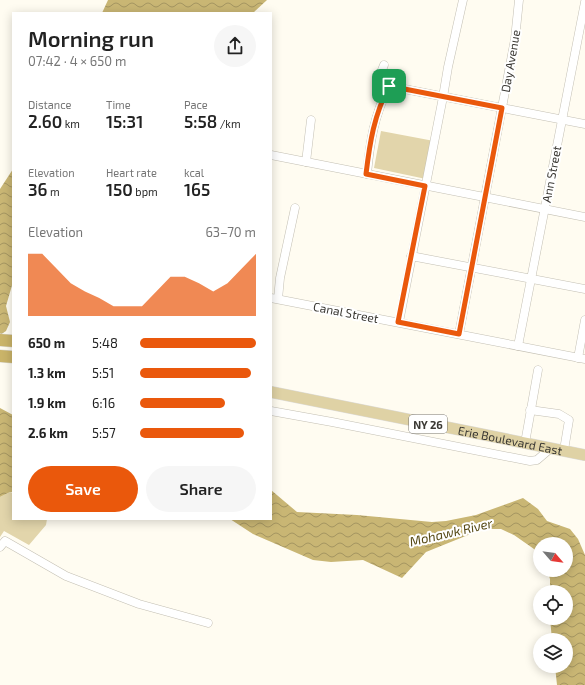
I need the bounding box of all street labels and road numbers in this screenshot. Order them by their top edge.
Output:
street label: Day Avenue [498,29,522,93]
street label: Ann Street [539,144,563,204]
street label: Canal Street [312,299,380,325]
road number: NY 26 [409,415,447,433]
street label: Erie Boulevard East [457,423,564,457]

